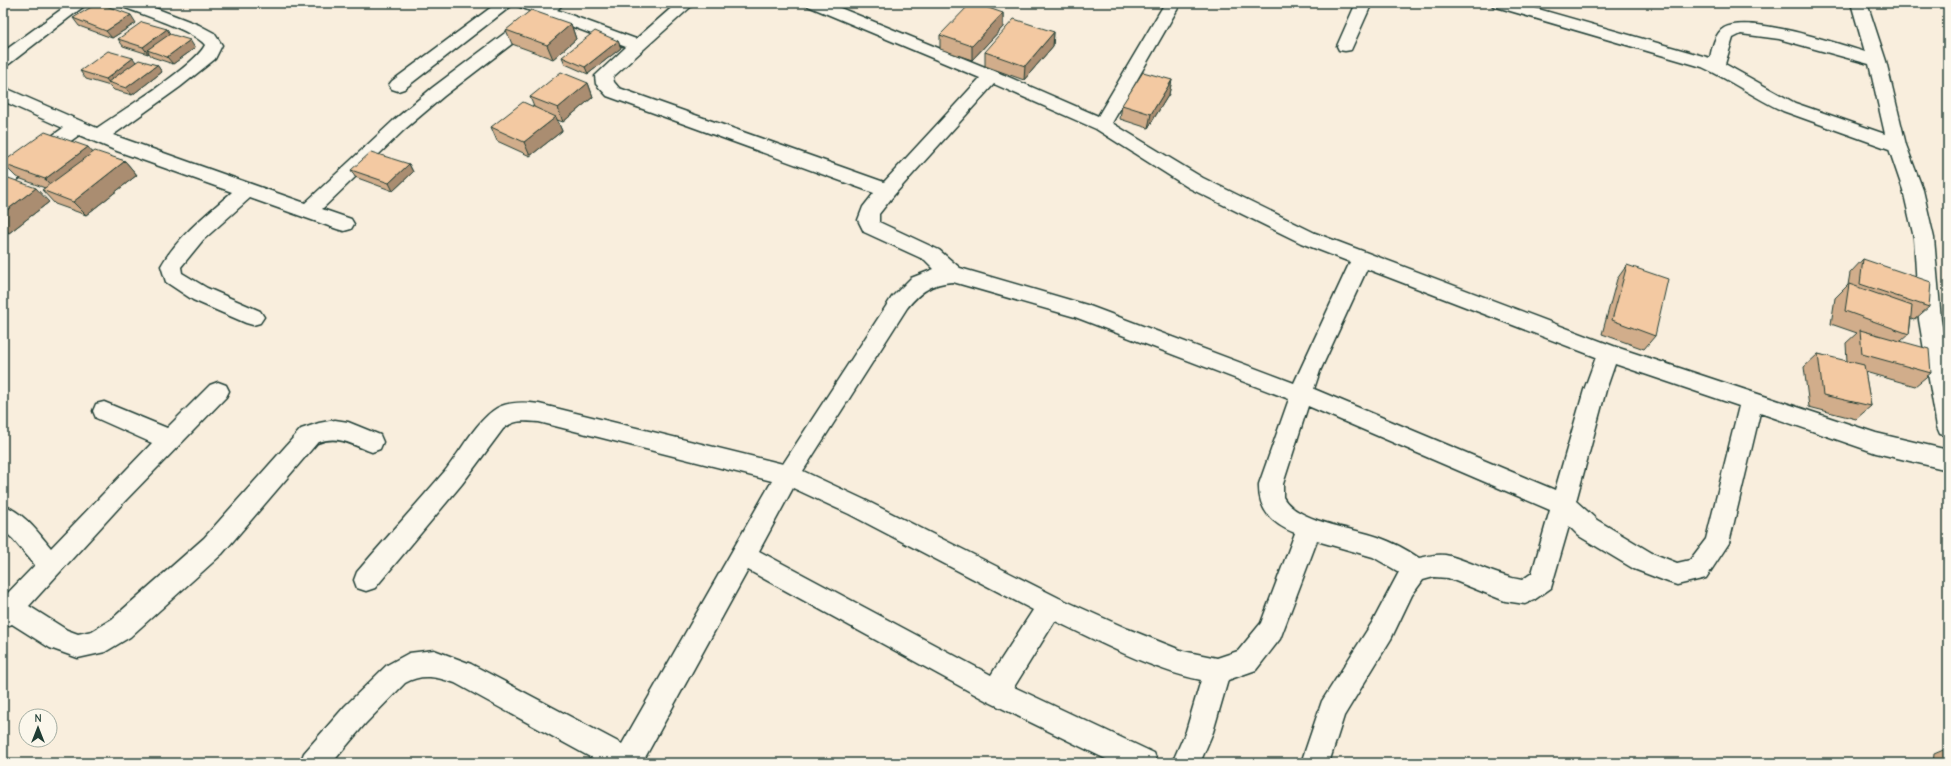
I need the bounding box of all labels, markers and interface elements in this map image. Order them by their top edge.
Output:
north arrow [18,708,58,748]
text: N [34,712,42,725]

